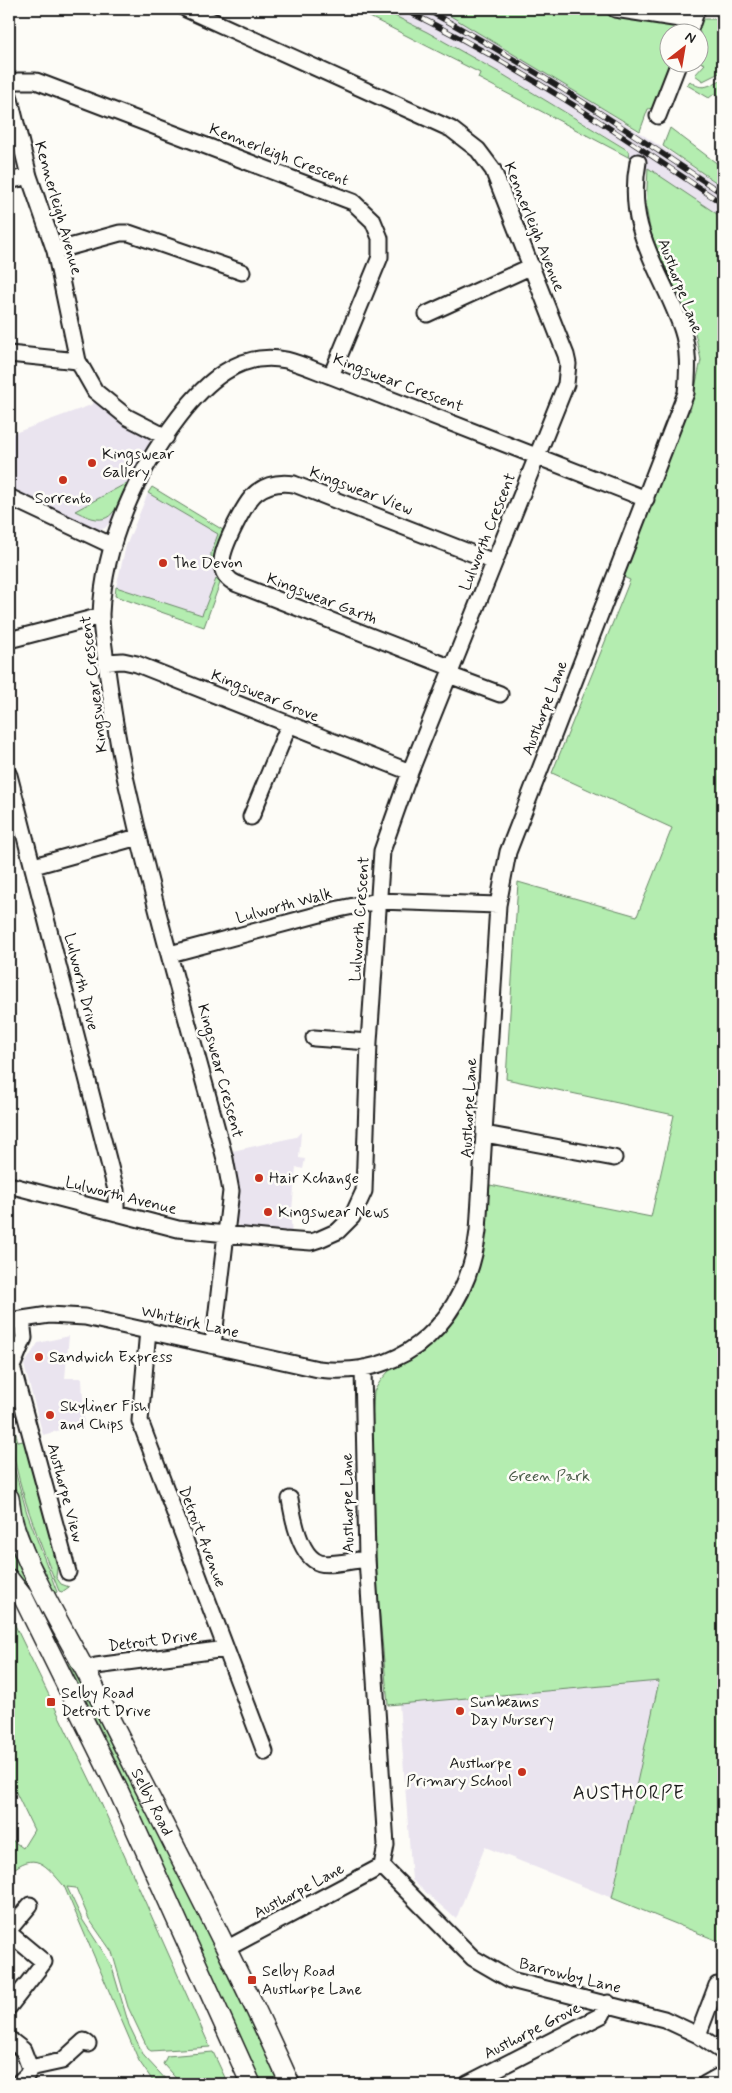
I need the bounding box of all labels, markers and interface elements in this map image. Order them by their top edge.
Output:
north arrow [660,22,710,72]
text: N [682,28,699,48]
street label: Kennerleigh Crescent [206,119,352,191]
street label: Kennerleigh Avenue [29,139,87,277]
street label: Kennerleigh Avenue [498,159,570,295]
street label: Austhorpe Lane [652,236,708,337]
street label: Kingswear Crescent [329,348,467,419]
place label: Kingswear Gallery [102,444,175,483]
marker: Kingswear Gallery [86,457,98,469]
street label: Kingswear View [306,462,416,521]
street label: Lulworth Crescent [455,469,521,594]
marker: Sorrento [57,474,69,486]
place label: Sorrento [35,488,91,509]
place label: The Devon [173,553,243,574]
marker: The Devon [157,557,169,569]
street label: Kingswear Garth [263,568,380,631]
street label: Kingswear Crescent [75,614,114,754]
street label: Austhorpe Lane [517,657,573,758]
street label: Kingswear Grove [207,665,322,728]
street label: Lulworth Crescent [345,855,375,982]
street label: Lulworth Walk [234,883,334,929]
street label: Lulworth Drive [59,931,103,1033]
street label: Kingswear Crescent [191,1002,248,1141]
street label: Austhorpe Lane [456,1057,482,1158]
place label: Hair Xchange [269,1168,359,1190]
street label: Lulworth Avenue [63,1172,179,1220]
marker: Hair Xchange [253,1172,265,1184]
place label: Kingswear News [278,1202,389,1224]
marker: Kingswear News [262,1206,274,1218]
street label: Whitkirk Lane [139,1301,241,1343]
place label: Sandwich Express [49,1347,173,1368]
marker: Sandwich Express [33,1351,45,1363]
place label: Skyliner Fish and Chips [60,1396,147,1435]
marker: Skyliner Fish and Chips [44,1409,56,1421]
street label: Austhorpe View [42,1441,88,1545]
street label: Austhorpe Lane [337,1452,359,1553]
park label: Green Park [508,1466,590,1487]
street label: Detroit Avenue [173,1484,231,1590]
street label: Detroit Drive [107,1625,199,1657]
place label: Selby Road Detroit Drive [61,1683,151,1722]
place label: Sunbeams Day Nursery [470,1692,554,1731]
marker: Selby Road Detroit Drive [45,1696,57,1708]
marker: Sunbeams Day Nursery [454,1705,466,1717]
place label: Austhorpe Primary School [406,1753,512,1792]
street label: Selby Road [126,1765,178,1839]
marker: Austhorpe Primary School [516,1766,528,1778]
district label: AUSTHORPE [573,1781,685,1806]
street label: Austhorpe Lane [250,1858,348,1924]
street label: Barrowby Lane [517,1953,623,1999]
place label: Selby Road Austhorpe Lane [262,1961,362,2000]
marker: Selby Road Austhorpe Lane [246,1974,258,1986]
street label: Austhorpe Grove [480,1998,584,2064]

